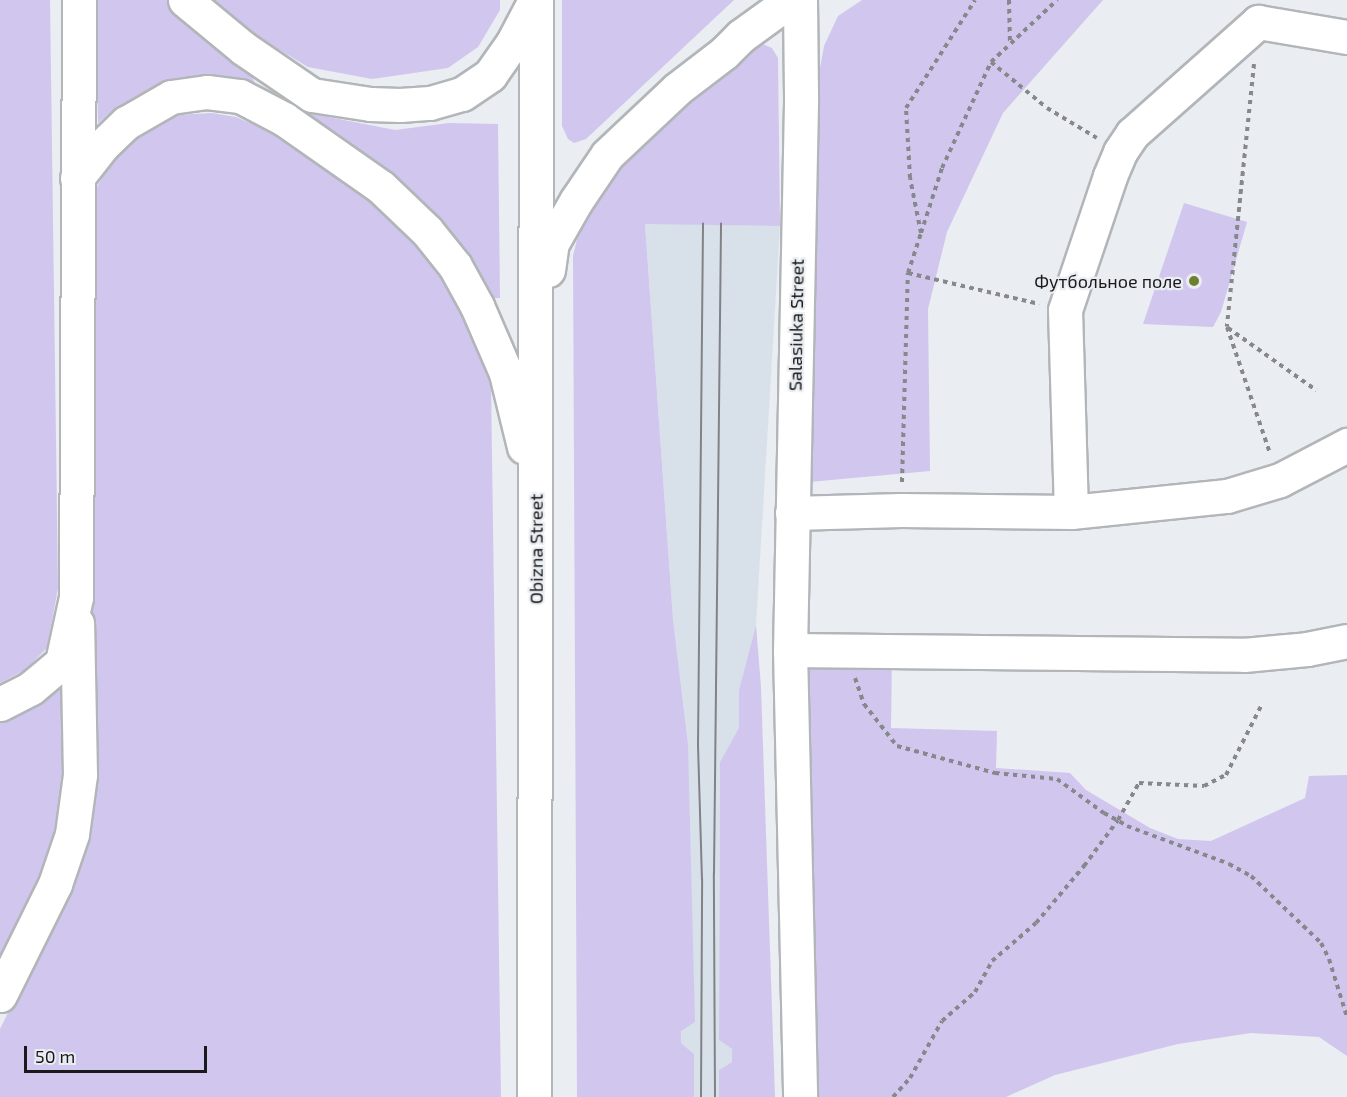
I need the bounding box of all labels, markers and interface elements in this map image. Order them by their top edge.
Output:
street label: Salasiuka Street [784,259,808,391]
place label: Футбольное поле [1034,270,1182,292]
marker: Футбольное поле [1187,274,1201,288]
street label: Obizna Street [525,494,547,604]
scale bar [27,1034,210,1072]
text: 50 m [35,1045,75,1067]

